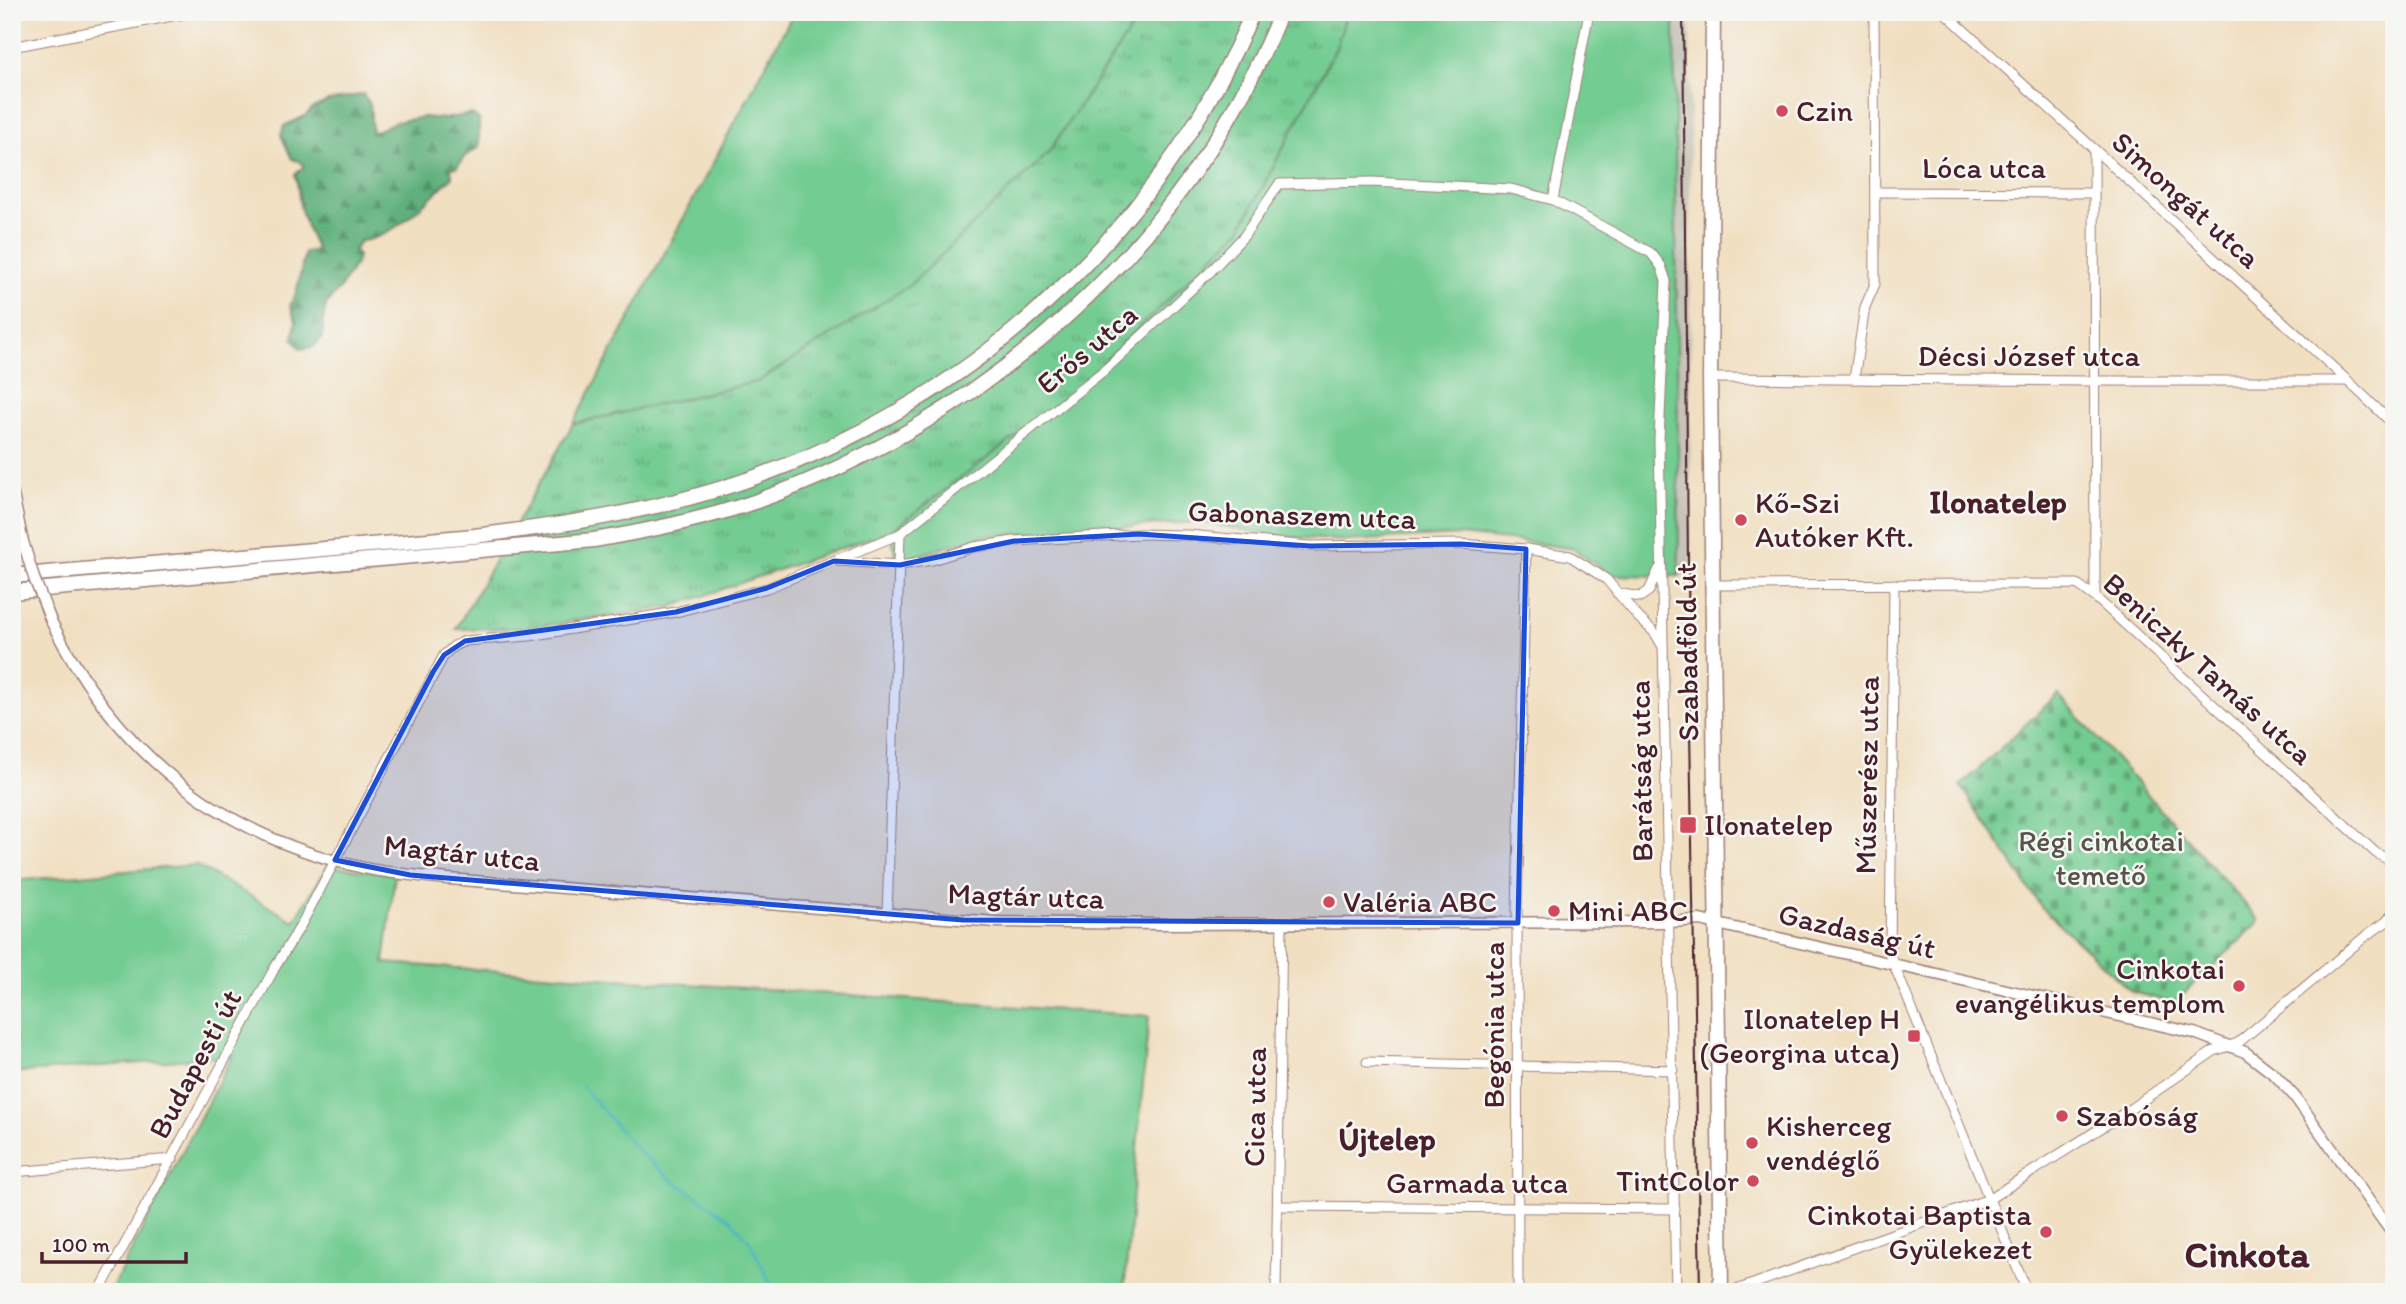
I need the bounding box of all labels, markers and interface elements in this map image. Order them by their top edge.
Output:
place label: Czin [1796,92,1853,129]
marker: Czin [1774,103,1790,119]
street label: Simongát utca [2104,123,2269,276]
street label: Lóca utca [1922,149,2047,186]
street label: Erős utca [1029,296,1145,402]
street label: Décsi József utca [1918,337,2141,374]
district label: Ilonatelep [1929,483,2067,521]
place label: Kő-Szi Autóker Kft. [1755,484,1914,555]
street label: Gabonaszem utca [1187,492,1417,537]
marker: Kő-Szi Autóker Kft. [1733,512,1749,528]
street label: Szabadföld út [1666,562,1707,742]
street label: Beniczky Tamás utca [2096,565,2321,773]
street label: Műszerész utca [1846,675,1887,875]
street label: Barátság utca [1620,680,1661,862]
place label: Ilonatelep [1704,806,1833,843]
marker: Ilonatelep [1678,815,1698,835]
park label: Régi cinkotai temető [2018,822,2184,893]
street label: Magtár utca [382,826,542,879]
street label: Magtár utca [947,874,1106,917]
place label: Valéria ABC [1343,883,1497,920]
place label: Mini ABC [1568,892,1688,929]
marker: Valéria ABC [1321,894,1337,910]
street label: Gazdaság út [1775,894,1939,967]
marker: Mini ABC [1546,903,1562,919]
street label: Begónia utca [1475,941,1512,1109]
place label: Cinkotai evangélikus templom [1955,950,2225,1021]
marker: Cinkotai evangélikus templom [2231,978,2247,994]
street label: Budapesti út [140,983,249,1145]
place label: Ilonatelep H (Georgina utca) [1699,1000,1900,1071]
marker: Ilonatelep H (Georgina utca) [1906,1028,1922,1044]
street label: Cica utca [1235,1046,1274,1167]
place label: Szabóság [2076,1097,2199,1134]
place label: Kisherceg vendéglő [1766,1107,1892,1178]
marker: Szabóság [2054,1108,2070,1124]
district label: Újtelep [1338,1120,1436,1158]
marker: Kisherceg vendéglő [1744,1135,1760,1151]
place label: TintColor [1616,1162,1739,1199]
street label: Garmada utca [1386,1164,1568,1201]
marker: TintColor [1745,1173,1761,1189]
place label: Cinkotai Baptista Gyülekezet [1807,1196,2032,1267]
scale bar [42,1220,186,1264]
marker: Cinkotai Baptista Gyülekezet [2038,1224,2054,1240]
text: 100 m [52,1232,110,1257]
district label: Cinkota [2185,1232,2310,1276]

